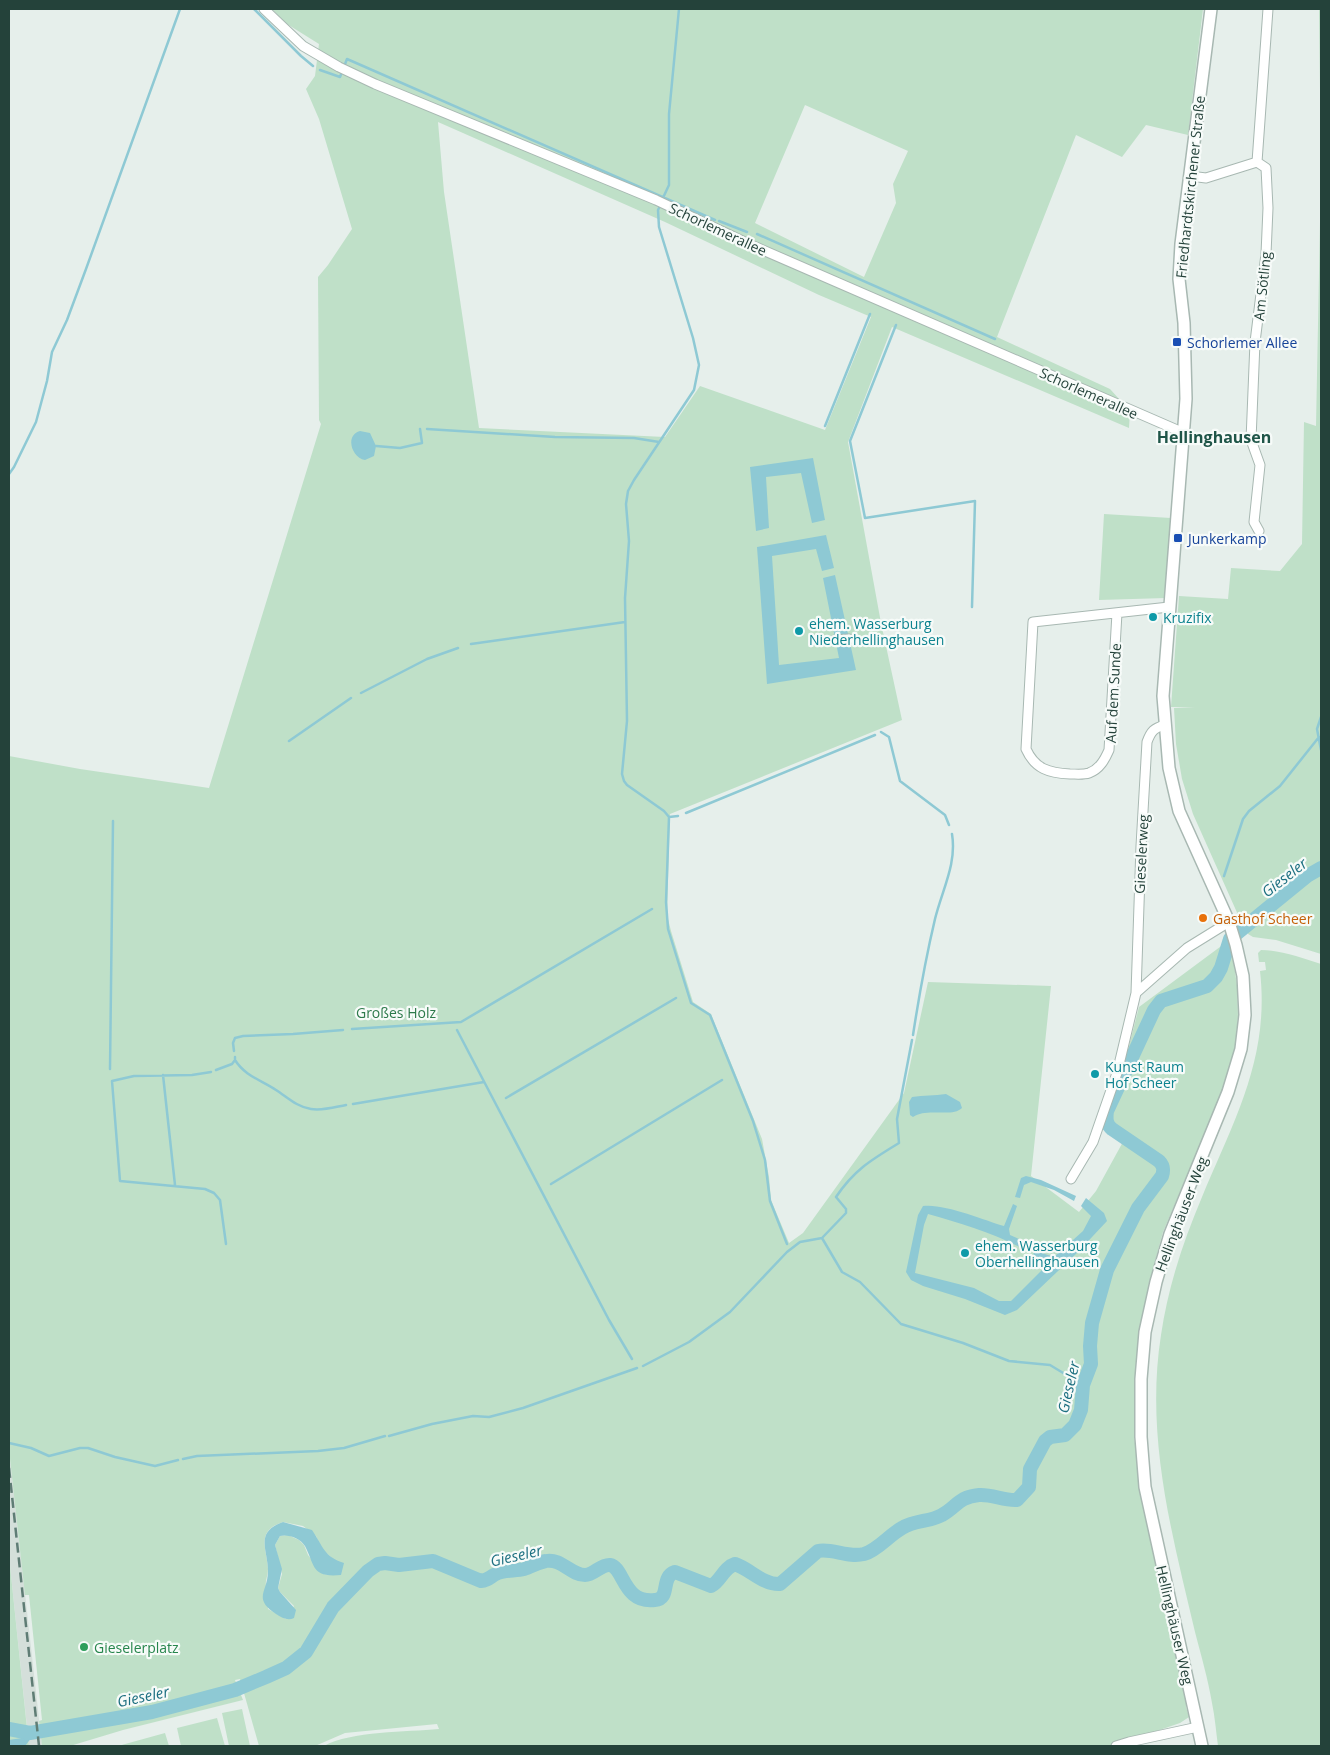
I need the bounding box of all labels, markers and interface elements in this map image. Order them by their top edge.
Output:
street label: Friedhardtskirchener Straße [1171,95,1209,279]
street label: Schorlemerallee [666,198,770,260]
street label: Am Sötling [1249,250,1275,322]
place label: Schorlemer Allee [1187,333,1297,352]
marker: Schorlemer Allee [1171,336,1183,348]
street label: Schorlemerallee [1037,363,1141,423]
district label: Hellinghausen [1157,426,1271,448]
place label: Junkerkamp [1186,529,1267,548]
marker: Junkerkamp [1172,532,1184,544]
place label: Kruzifix [1163,608,1212,627]
marker: Kruzifix [1147,611,1159,623]
place label: ehem. Wasserburg Niederhellinghausen [809,614,944,649]
marker: ehem. Wasserburg Niederhellinghausen [793,625,805,637]
street label: Auf dem Sunde [1101,642,1125,743]
street label: Gieselerweg [1129,813,1153,894]
water label: Gieseler [1257,852,1312,901]
place label: Gasthof Scheer [1213,909,1313,928]
marker: Gasthof Scheer [1197,912,1209,924]
park label: Großes Holz [356,1003,436,1022]
place label: Kunst Raum Hof Scheer [1105,1057,1184,1092]
marker: Kunst Raum Hof Scheer [1089,1068,1101,1080]
street label: Hellinghäuser Weg [1150,1153,1212,1274]
place label: ehem. Wasserburg Oberhellinghausen [975,1236,1099,1271]
marker: ehem. Wasserburg Oberhellinghausen [959,1247,971,1259]
water label: Gieseler [1052,1358,1084,1415]
water label: Gieseler [488,1539,545,1571]
street label: Hellinghäuser Weg [1152,1563,1198,1687]
place label: Gieselerplatz [94,1638,179,1657]
marker: Gieselerplatz [78,1641,90,1653]
water label: Gieseler [115,1681,172,1711]

